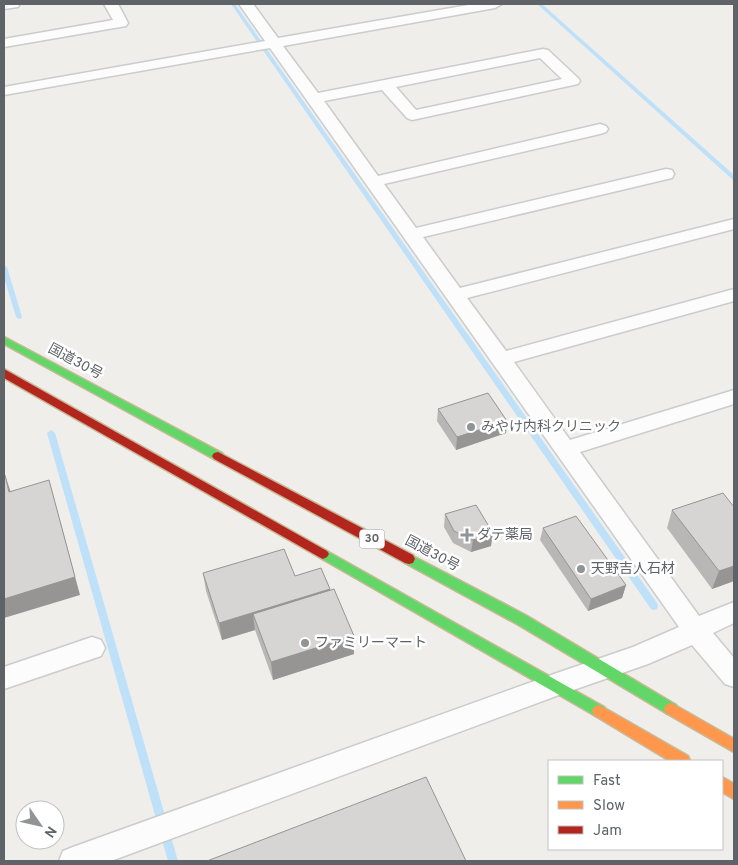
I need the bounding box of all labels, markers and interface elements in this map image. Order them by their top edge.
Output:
street label: 国道30号 [45,341,105,383]
place label: みやけ内科クリニック [481,419,621,436]
marker: みやけ内科クリニック [465,421,477,433]
place label: ダテ薬局 [477,527,533,544]
marker: ダテ薬局 [461,529,473,541]
road number: 30 [360,530,384,548]
street label: 国道30号 [402,533,462,575]
place label: 天野吉人石材 [591,560,675,578]
marker: 天野吉人石材 [575,563,587,575]
place label: ファミリーマート [315,635,427,652]
marker: ファミリーマート [299,637,311,649]
legend [548,760,723,850]
text: Fast [593,772,621,791]
text: Slow [593,797,625,816]
north arrow [15,800,65,850]
text: Jam [593,822,622,841]
text: N [40,823,59,840]

